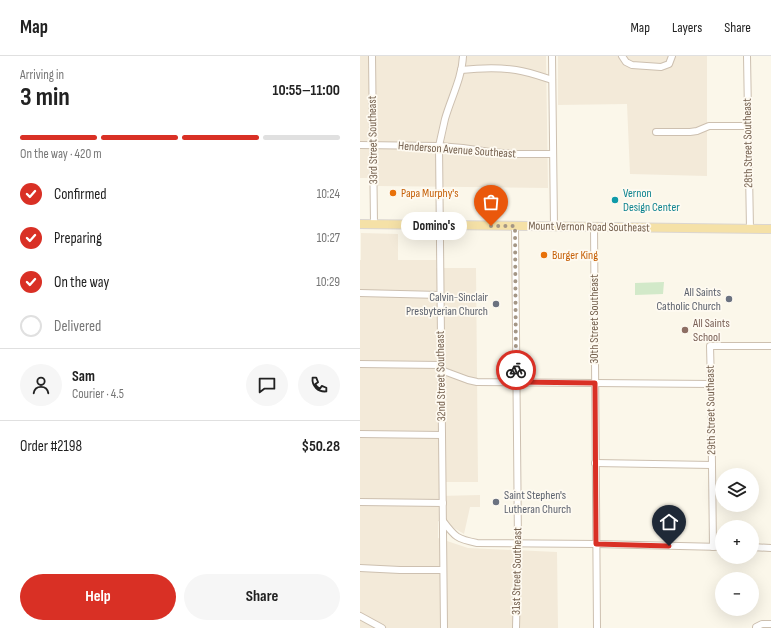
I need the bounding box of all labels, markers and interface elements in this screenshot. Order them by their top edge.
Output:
text: Map [20,16,48,39]
text: Map [630,19,650,36]
text: Layers [672,19,702,36]
text: Share [724,19,751,36]
text: Arriving in [20,67,64,83]
text: 10:55–11:00 [273,81,340,100]
text: 3 min [20,82,70,113]
street label: 33rd Street Southeast [365,95,381,185]
street label: 28th Street Southeast [740,98,756,188]
street label: Henderson Avenue Southeast [398,138,517,162]
text: On the way · 420 m [20,146,102,162]
icon: check [20,183,42,205]
text: Confirmed [54,185,107,204]
pin [474,185,508,226]
text: 10:24 [317,186,340,202]
place label: Papa Murphy's [401,186,459,201]
place label: Vernon Design Center [623,186,680,215]
marker: Papa Murphy's [388,188,398,198]
icon: bag [480,191,502,213]
marker: Vernon Design Center [610,195,620,205]
callout: Domino's [401,212,467,240]
text: Domino's [413,218,455,234]
street label: Mount Vernon Road Southeast [528,218,650,236]
icon: check [20,227,42,249]
text: Preparing [54,229,102,248]
text: 10:27 [317,230,340,246]
place label: Burger King [552,248,598,263]
marker: Burger King [539,250,549,260]
icon: check [20,271,42,293]
text: On the way [54,273,109,292]
text: 10:29 [316,274,340,290]
street label: 30th Street Southeast [587,274,602,364]
place label: All Saints Catholic Church [656,285,721,314]
place label: Calvin-Sinclair Presbyterian Church [406,290,489,319]
marker: All Saints Catholic Church [724,294,734,304]
marker: Calvin-Sinclair Presbyterian Church [491,299,501,309]
place label: All Saints School [692,316,730,345]
text: Delivered [54,317,101,336]
marker: All Saints School [680,325,690,335]
street label: 32nd Street Southeast [433,330,449,421]
courier [496,350,536,390]
icon: bike [505,359,527,381]
button: person [20,364,62,406]
button: chat [246,364,288,406]
button: phone [298,364,340,406]
street label: 29th Street Southeast [703,365,719,455]
text: Sam [72,367,95,386]
text: Courier · 4.5 [72,386,124,402]
text: Order #2198 [20,437,82,456]
text: $50.28 [302,437,340,456]
map controls [715,468,759,616]
button: layers [715,468,759,512]
place label: Saint Stephen's Lutheran Church [504,488,571,517]
marker: Saint Stephen's Lutheran Church [491,497,501,507]
pin [652,505,686,546]
icon: home [658,511,680,533]
button: + [715,520,759,564]
street label: 31st Street Southeast [509,527,525,615]
button: − [715,572,759,616]
button: Help [20,574,176,620]
button: Share [184,574,340,620]

